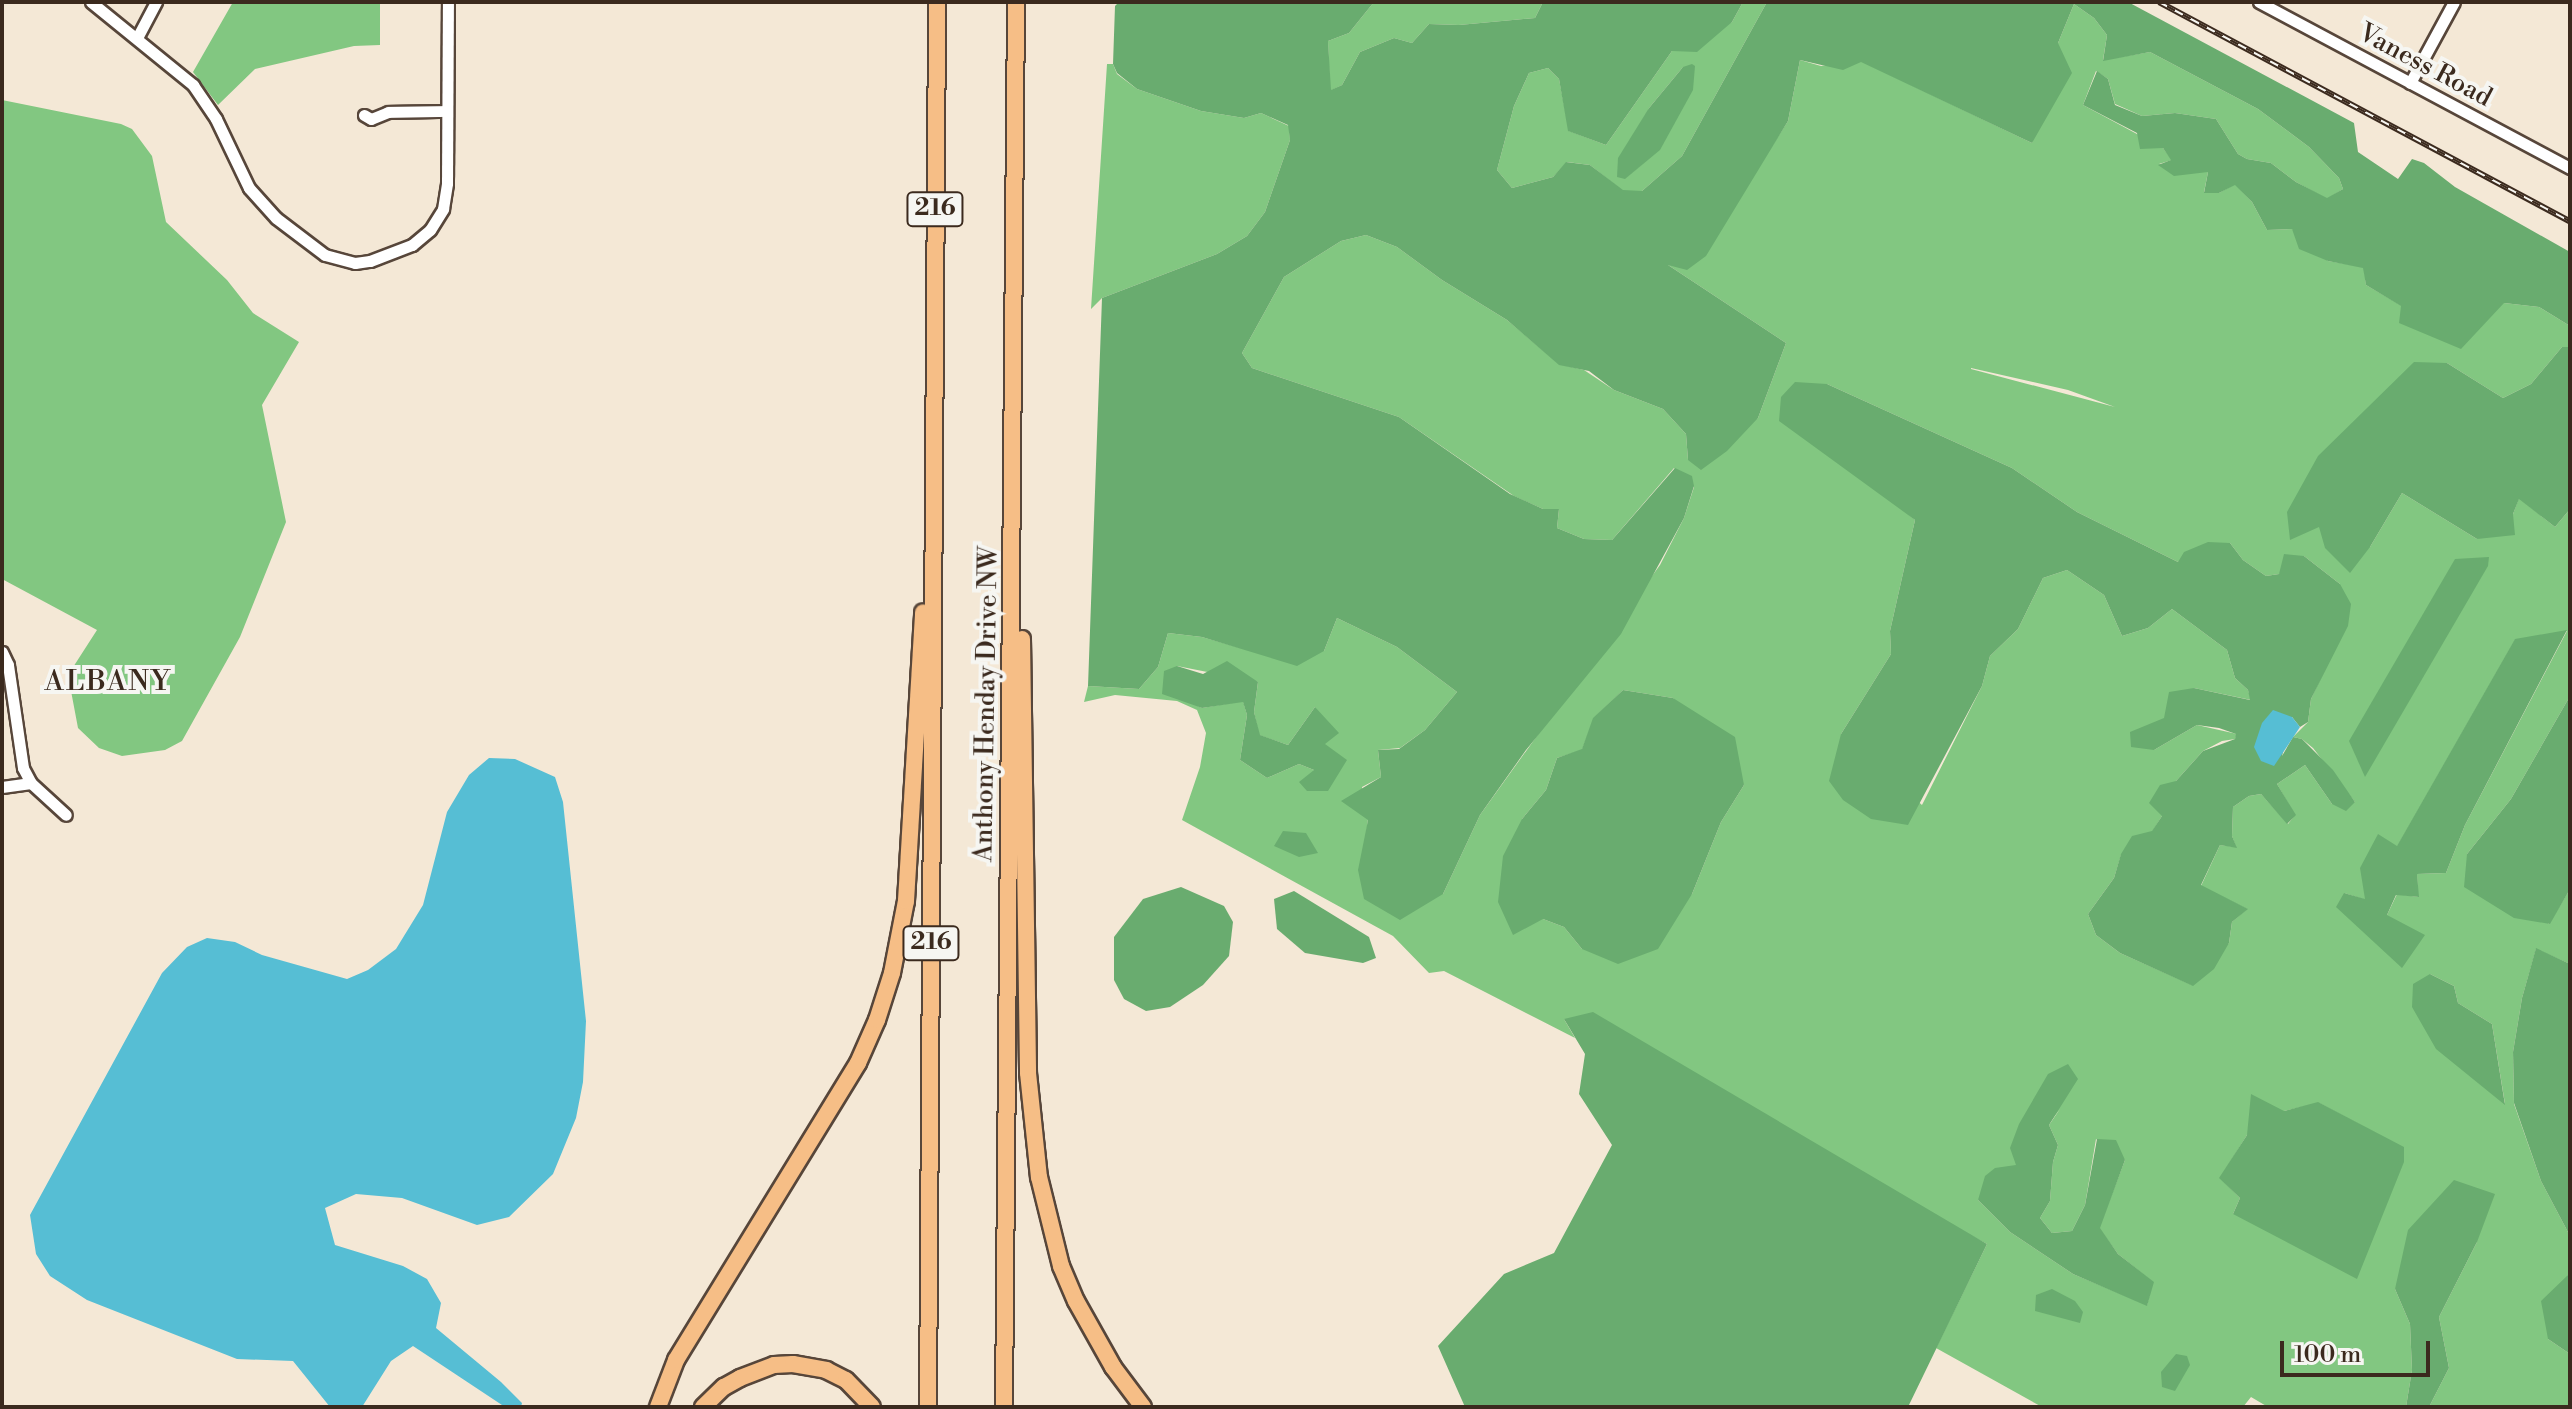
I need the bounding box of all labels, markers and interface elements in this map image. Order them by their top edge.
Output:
street label: Vaness Road [2353,18,2497,114]
road number: 216 [905,189,965,229]
street label: Anthony Henday Drive NW [969,546,1005,862]
district label: ALBANY [44,665,172,699]
road number: 216 [901,923,961,963]
scale bar [2284,1325,2434,1375]
text: 100 m [2294,1340,2361,1370]

